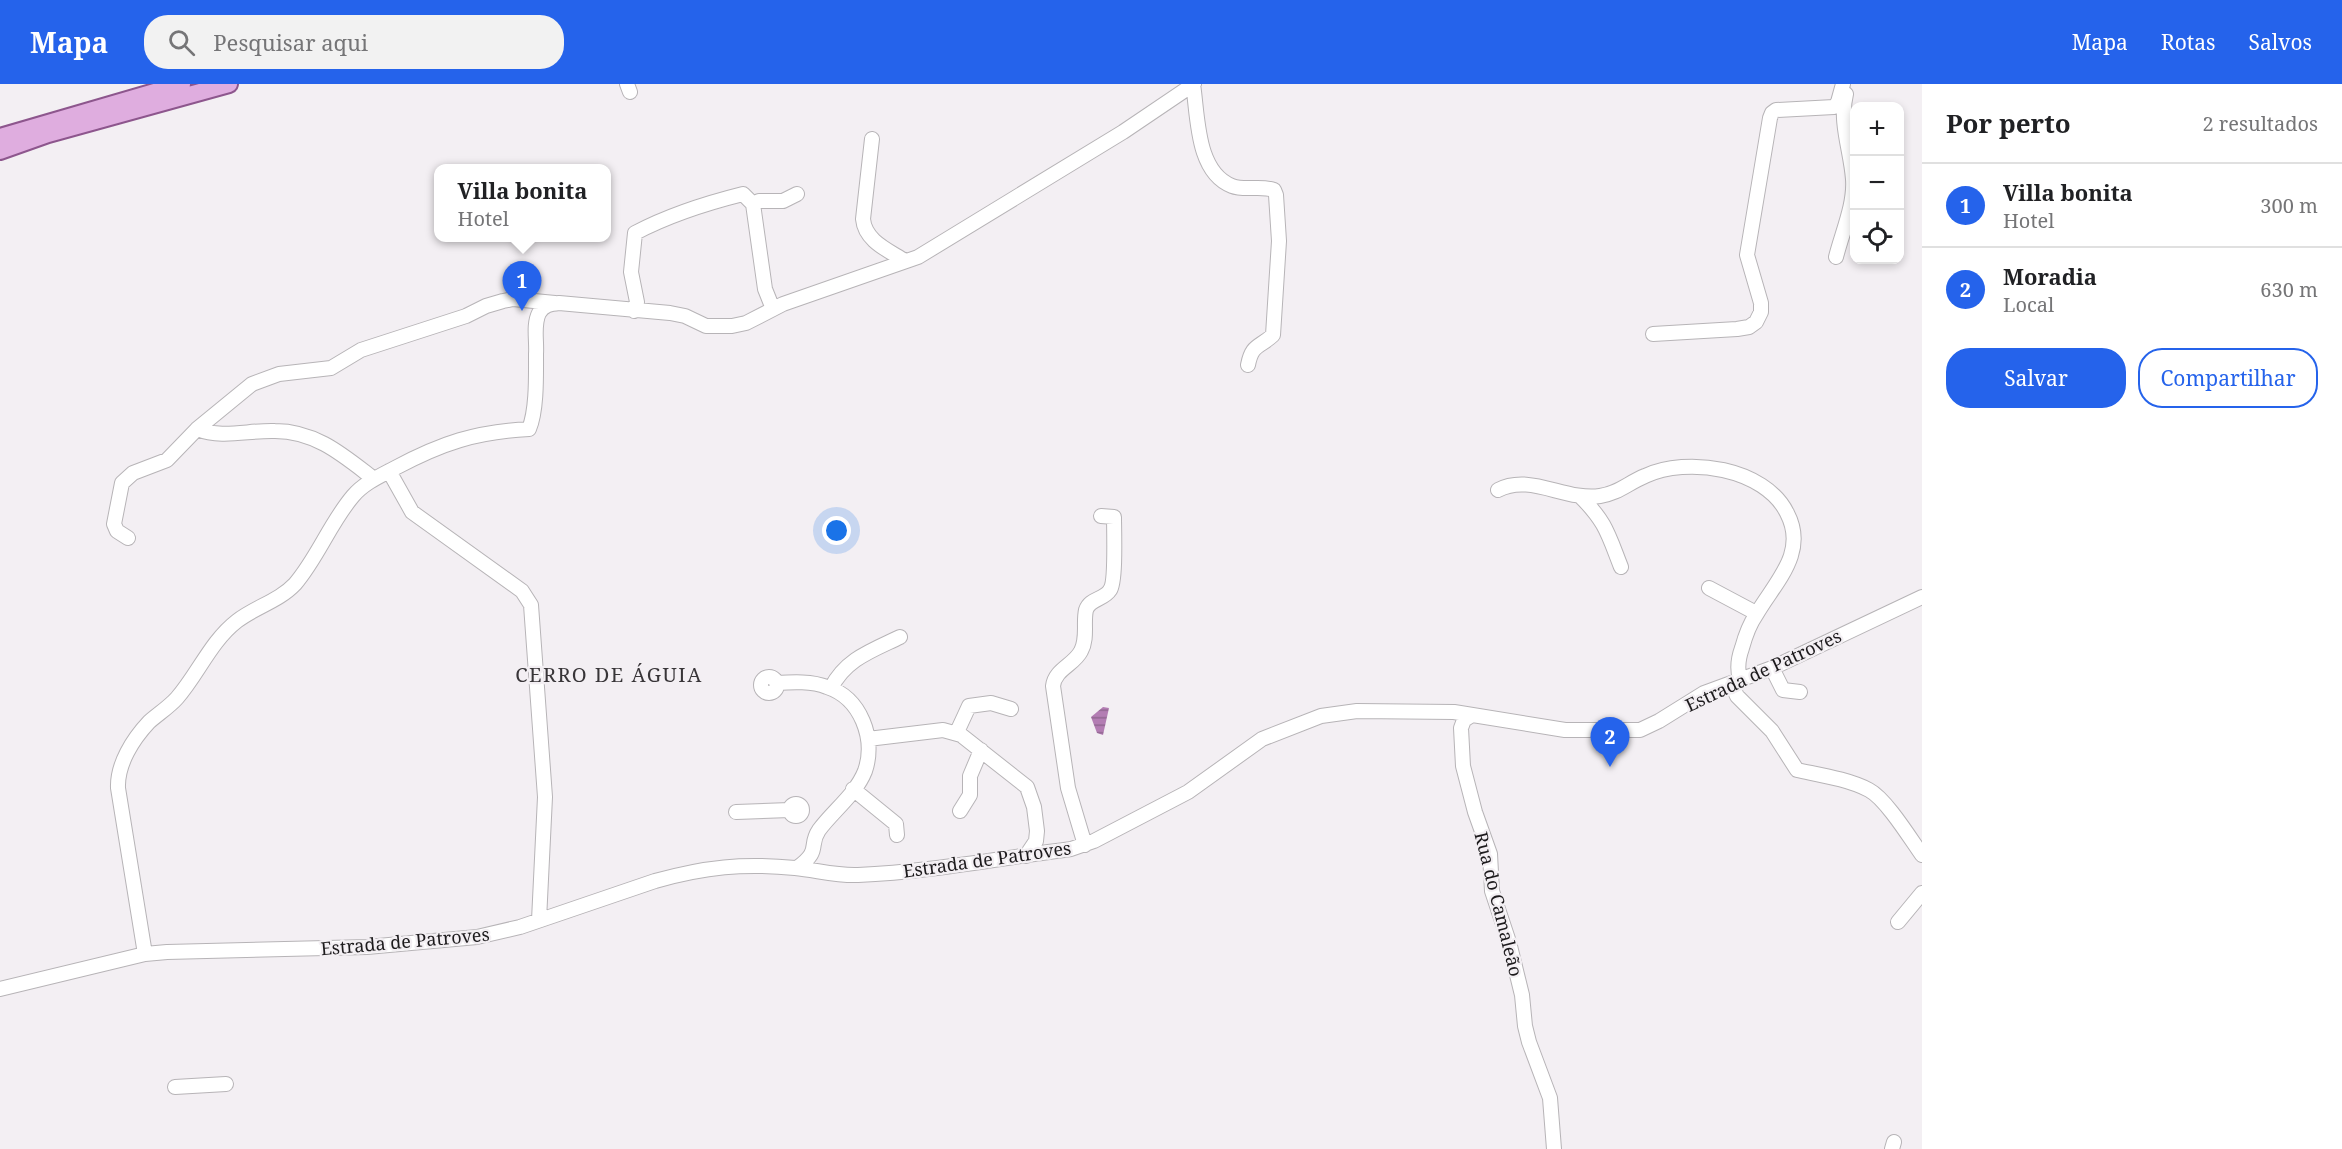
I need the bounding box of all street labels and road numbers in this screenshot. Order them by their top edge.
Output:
street label: Estrada de Patroves [1681,623,1845,717]
street label: Rua do Camaleão [1469,829,1529,979]
street label: Estrada de Patroves [901,835,1073,883]
street label: Estrada de Patroves [320,922,490,960]

